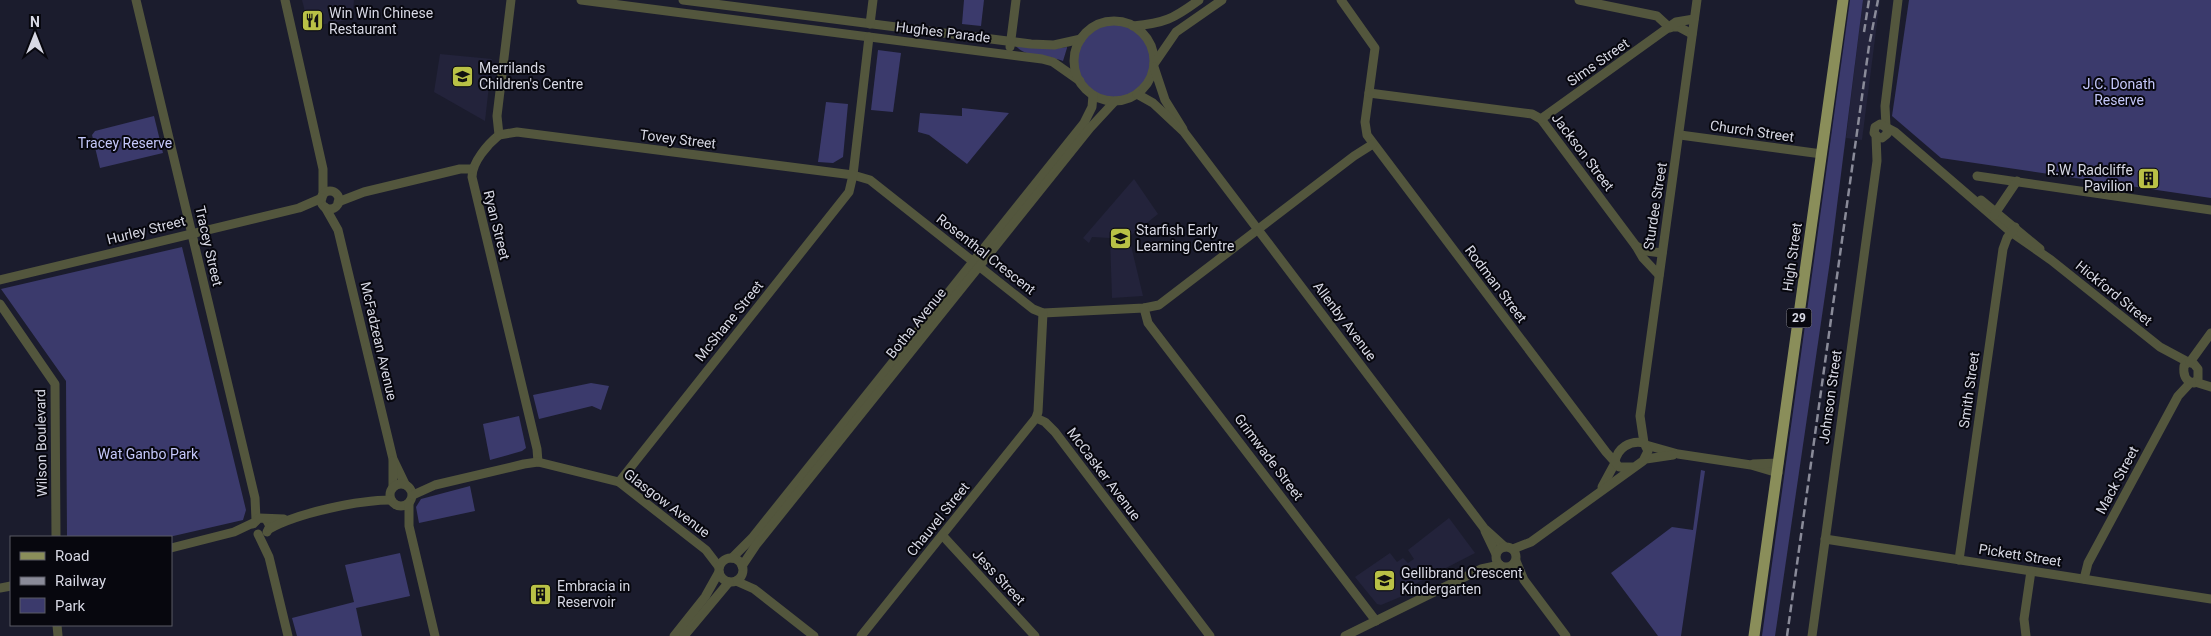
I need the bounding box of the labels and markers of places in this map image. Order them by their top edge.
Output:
place label: Win Win Chinese Restaurant [329,5,433,37]
restaurant icon: Win Win Chinese Restaurant [301,9,325,33]
place label: Merrilands Children's Centre [479,60,583,92]
school or university icon: Merrilands Children's Centre [451,64,475,88]
place label: R.W. Radcliffe Pavilion [2047,162,2133,194]
building icon: R.W. Radcliffe Pavilion [2137,166,2161,190]
place label: Starfish Early Learning Centre [1136,222,1234,254]
school or university icon: Starfish Early Learning Centre [1108,226,1132,250]
place label: Gellibrand Crescent Kindergarten [1401,565,1523,597]
school or university icon: Gellibrand Crescent Kindergarten [1373,569,1397,593]
place label: Embracia in Reservoir [557,578,630,610]
building icon: Embracia in Reservoir [529,582,553,606]

